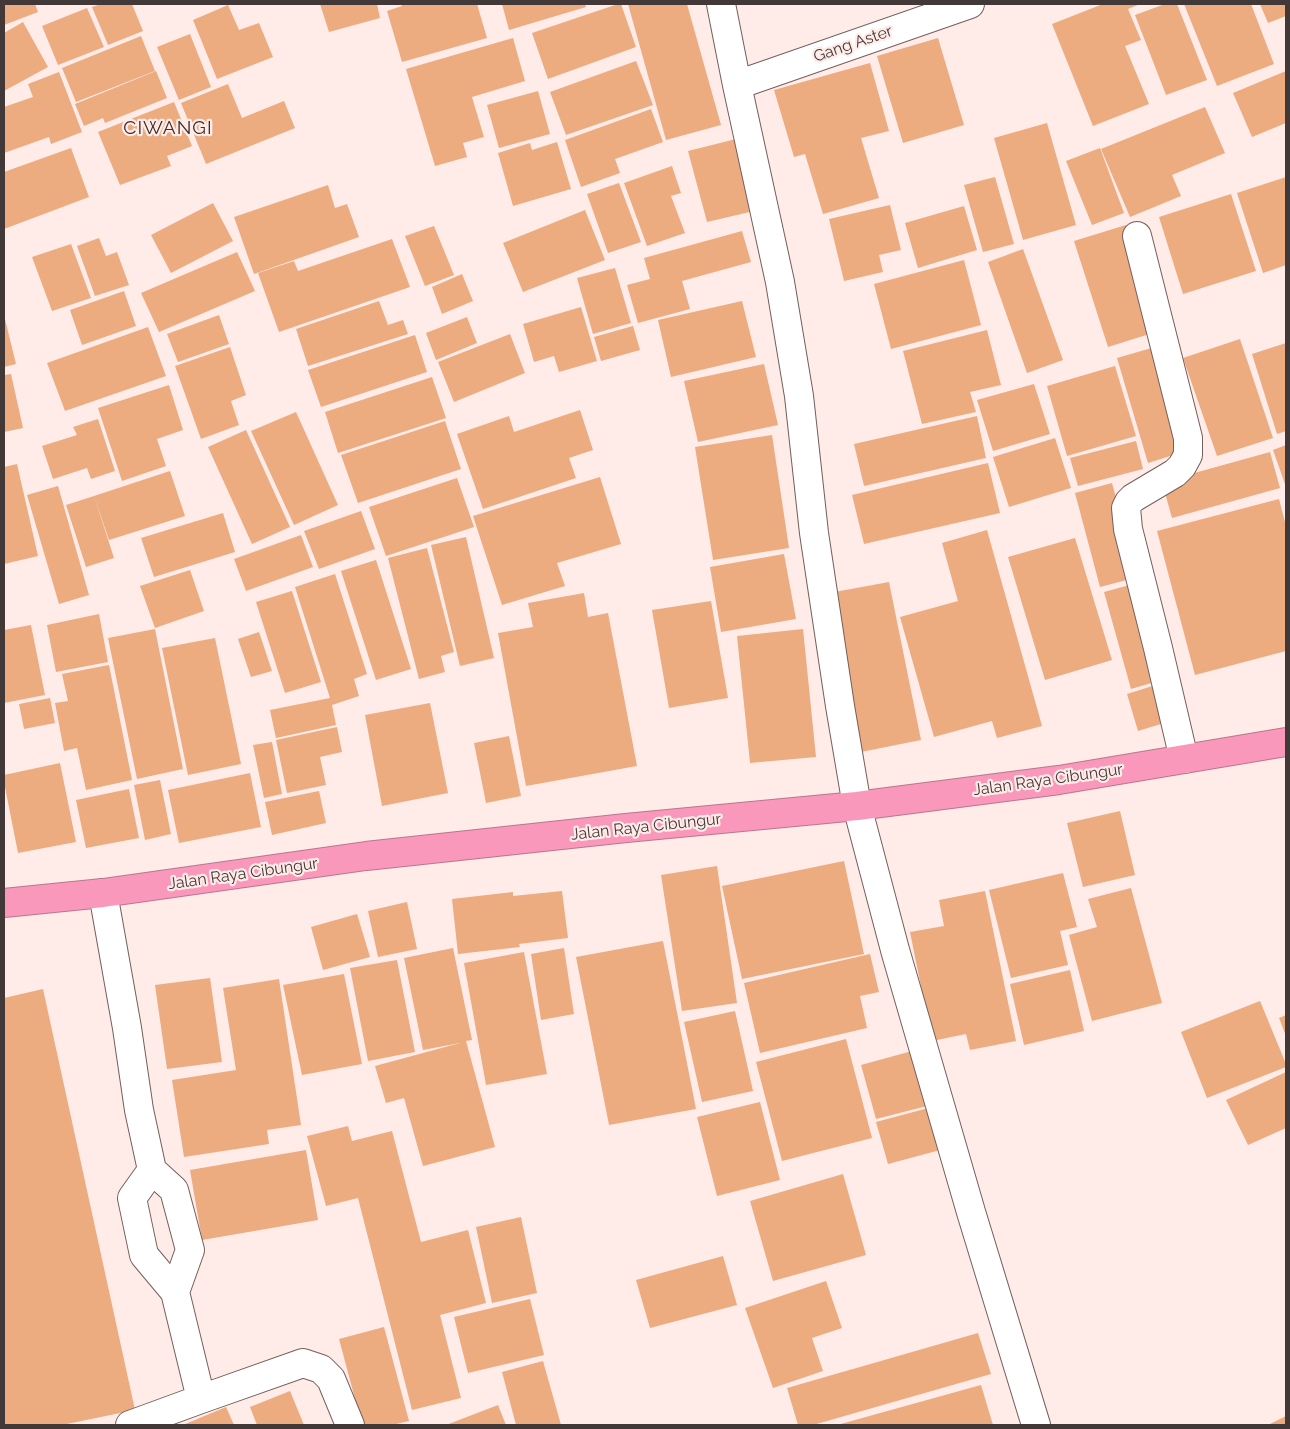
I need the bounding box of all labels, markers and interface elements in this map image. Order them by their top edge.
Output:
street label: Gang Aster [811,22,895,66]
district label: CIWANGI [122,117,214,139]
street label: Jalan Raya Cibungur [972,760,1124,800]
street label: Jalan Raya Cibungur [570,810,722,844]
street label: Jalan Raya Cibungur [167,854,319,894]

